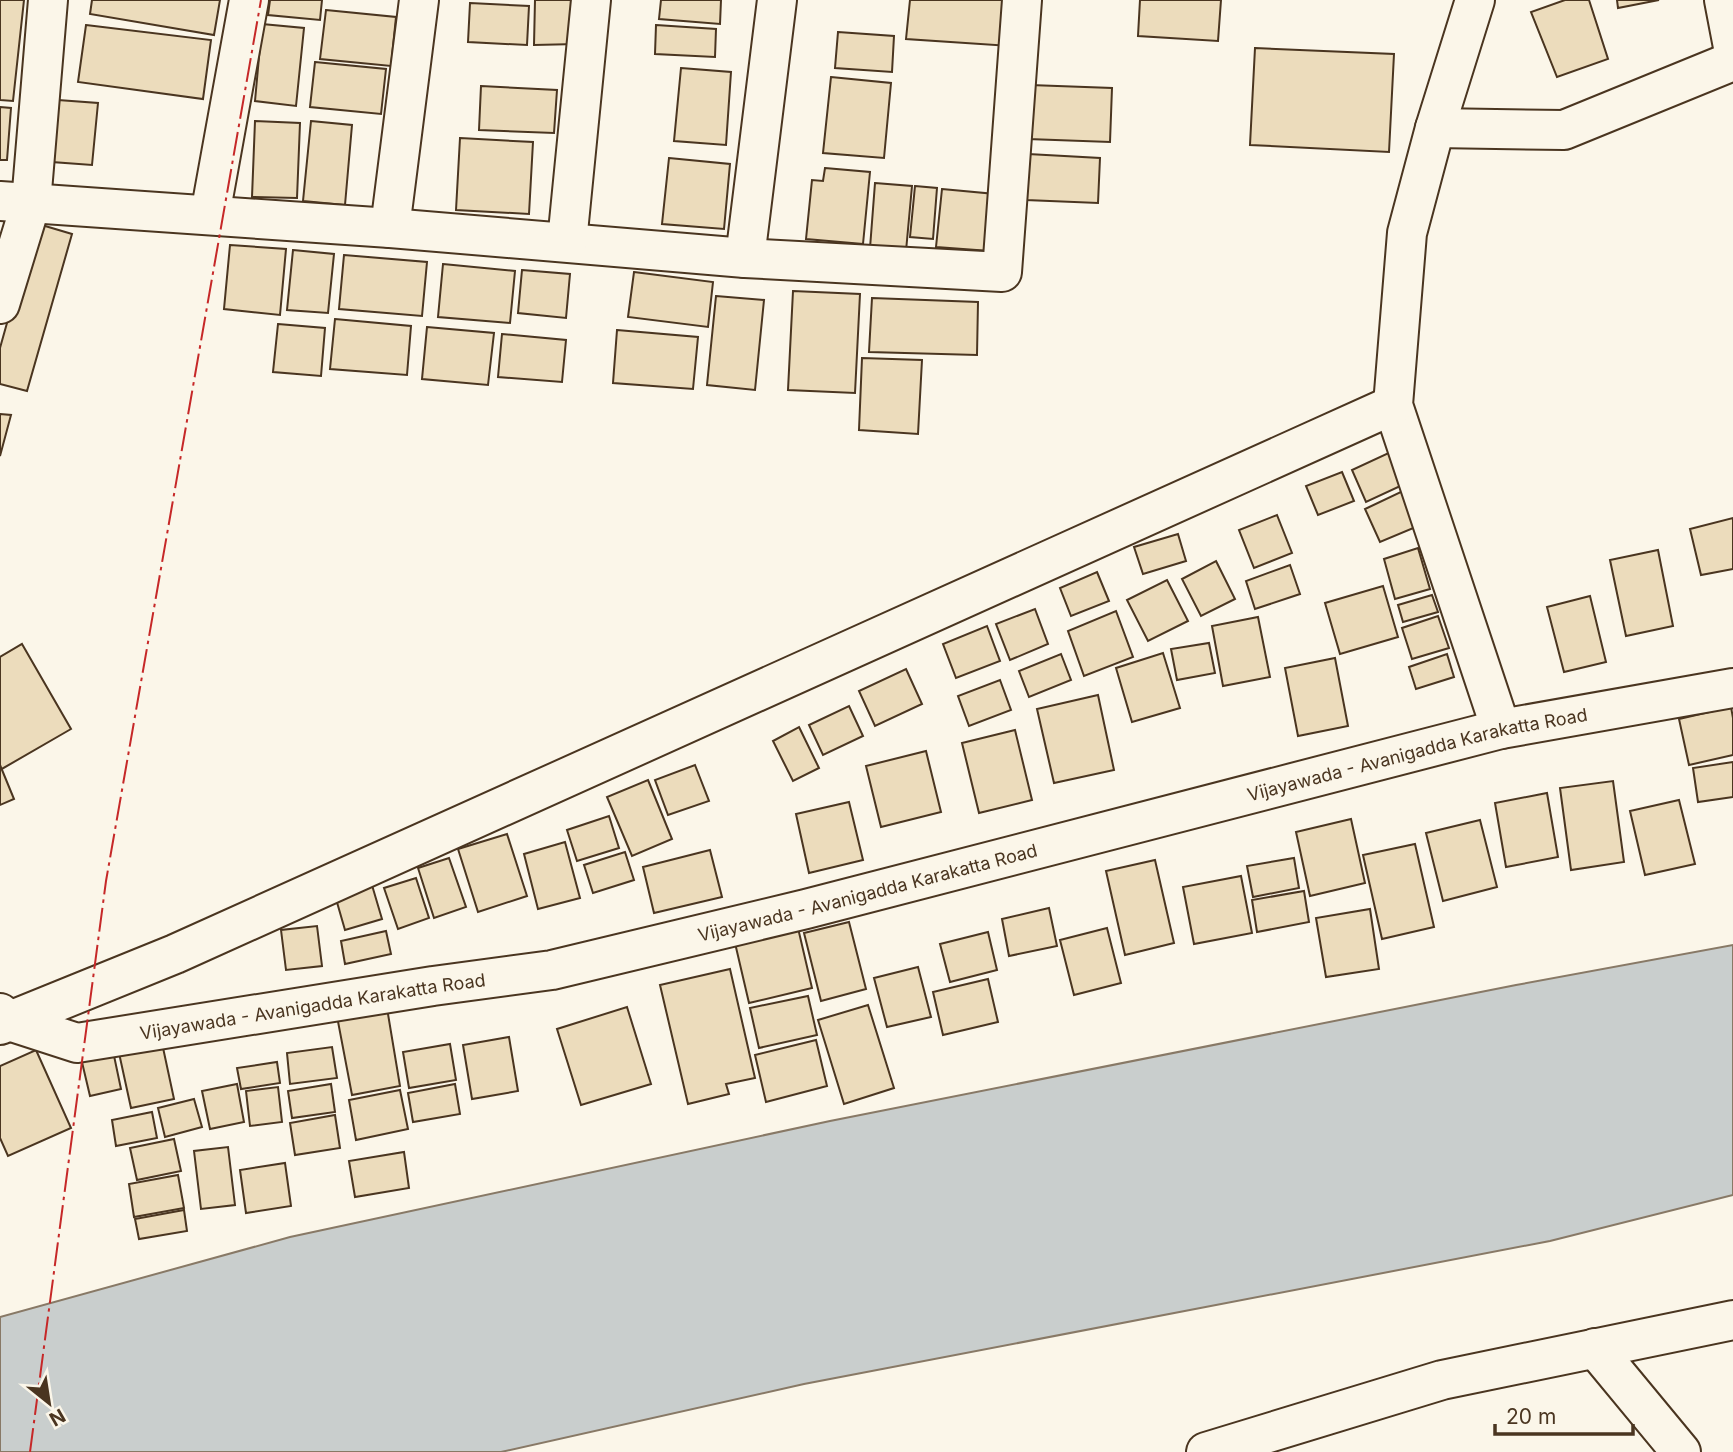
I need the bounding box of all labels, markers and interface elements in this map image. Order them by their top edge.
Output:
street label: Vijayawada - Avanigadda Karakatta Road [1245,703,1589,805]
street label: Vijayawada - Avanigadda Karakatta Road [696,839,1039,945]
street label: Vijayawada - Avanigadda Karakatta Road [138,969,487,1043]
north arrow [14,1368,84,1438]
scale bar [1495,1392,1633,1436]
text: N [45,1404,69,1431]
text: 20 m [1506,1404,1556,1429]

